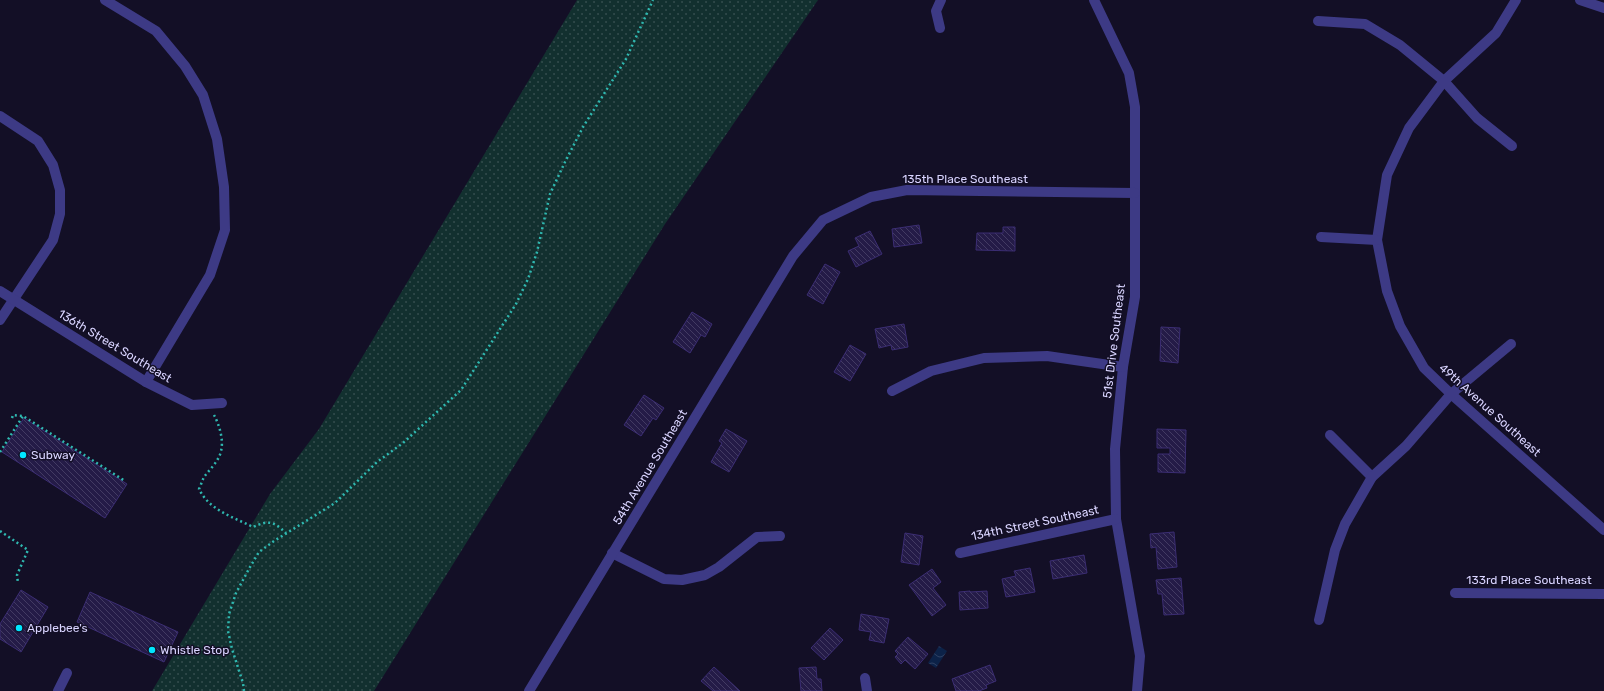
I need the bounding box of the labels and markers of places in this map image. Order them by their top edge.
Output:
place label: Subway [31,448,76,462]
marker: Subway [18,450,28,460]
place label: Applebee's [27,621,88,635]
marker: Applebee's [14,623,24,633]
place label: Whistle Stop [160,643,229,657]
marker: Whistle Stop [147,645,157,655]

